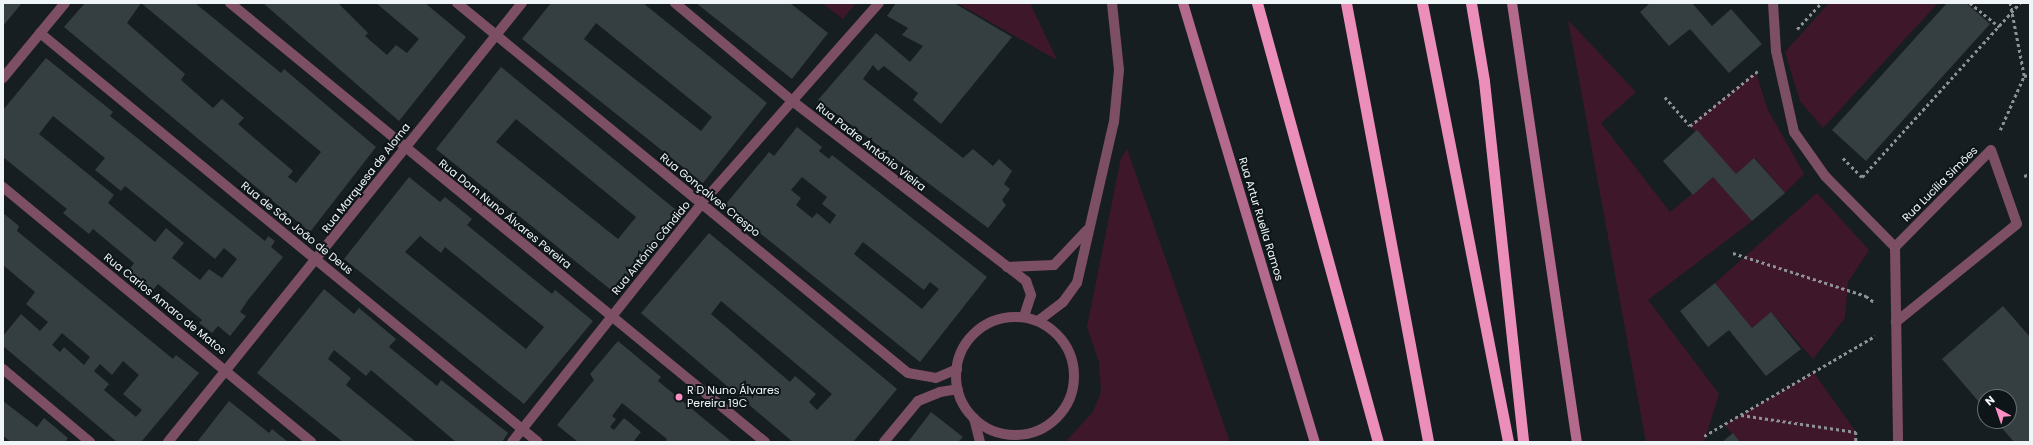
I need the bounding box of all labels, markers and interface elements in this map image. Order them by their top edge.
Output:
street label: Rua Padre António Vieira [813,100,929,194]
street label: Rua Marquesa de Alorna [319,121,413,235]
street label: Rua Lucília Simões [1900,144,1980,224]
street label: Rua Gonçalves Crespo [657,151,763,239]
street label: Rua Dom Nuno Álvares Pereira [436,156,574,272]
street label: Rua Artur Ruella Ramos [1236,156,1286,282]
street label: Rua de São João de Deus [238,179,356,277]
street label: Rua António Cândido [609,198,693,298]
street label: Rua Carlos Amaro de Matos [101,251,229,357]
place label: R D Nuno Álvares Pereira 19C [687,384,780,410]
north arrow [1977,389,2017,429]
marker: R D Nuno Álvares Pereira 19C [674,392,684,402]
text: N [1982,392,1998,409]

